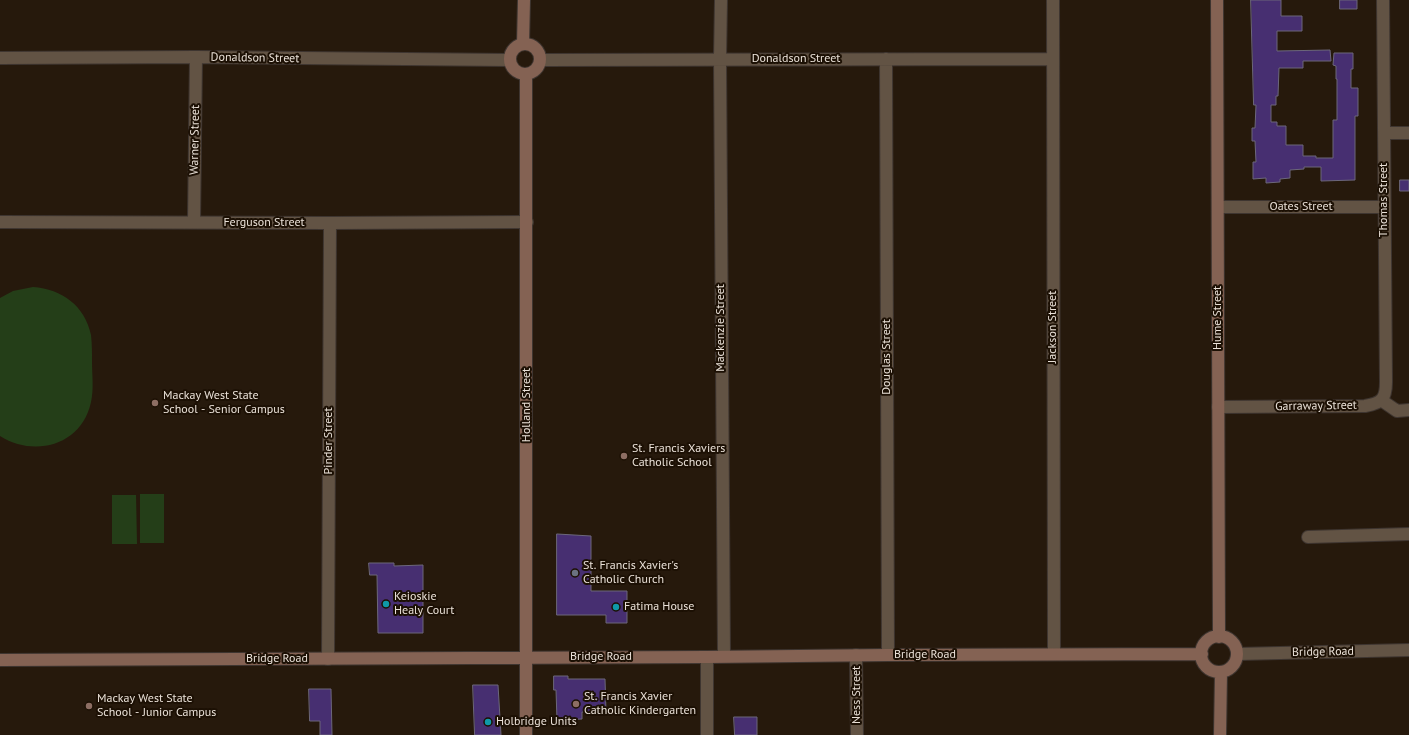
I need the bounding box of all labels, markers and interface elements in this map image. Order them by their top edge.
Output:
street label: Donaldson Street [211,50,299,66]
street label: Donaldson Street [752,52,840,66]
street label: Warner Street [187,105,203,175]
street label: Thomas Street [1377,163,1391,237]
street label: Oates Street [1269,200,1333,214]
street label: Ferguson Street [223,216,305,230]
street label: Mackenzie Street [714,284,728,372]
street label: Hume Street [1211,286,1225,350]
street label: Jackson Street [1046,291,1060,363]
street label: Douglas Street [880,319,894,395]
street label: Holland Street [520,368,534,442]
place label: Mackay West State School - Senior Campus [163,389,285,417]
marker: Mackay West State School - Senior Campus [150,398,160,408]
street label: Garraway Street [1275,398,1357,414]
street label: Pinder Street [322,408,336,474]
place label: St. Francis Xaviers Catholic School [632,442,725,470]
marker: St. Francis Xaviers Catholic School [619,451,629,461]
place label: St. Francis Xavier's Catholic Church [583,559,678,587]
marker: St. Francis Xavier's Catholic Church [570,568,580,578]
place label: Keioskie Healy Court [394,590,454,618]
marker: Keioskie Healy Court [381,599,391,609]
place label: Fatima House [624,600,694,614]
marker: Fatima House [611,602,621,612]
street label: Bridge Road [1292,644,1354,660]
street label: Bridge Road [894,648,956,662]
street label: Bridge Road [570,650,632,664]
street label: Bridge Road [246,652,308,666]
street label: Ness Street [850,666,864,724]
place label: St. Francis Xavier Catholic Kindergarten [584,690,696,718]
place label: Mackay West State School - Junior Campus [97,692,216,720]
marker: St. Francis Xavier Catholic Kindergarten [571,699,581,709]
marker: Mackay West State School - Junior Campus [84,701,94,711]
place label: Holbridge Units [496,715,577,729]
marker: Holbridge Units [483,717,493,727]

